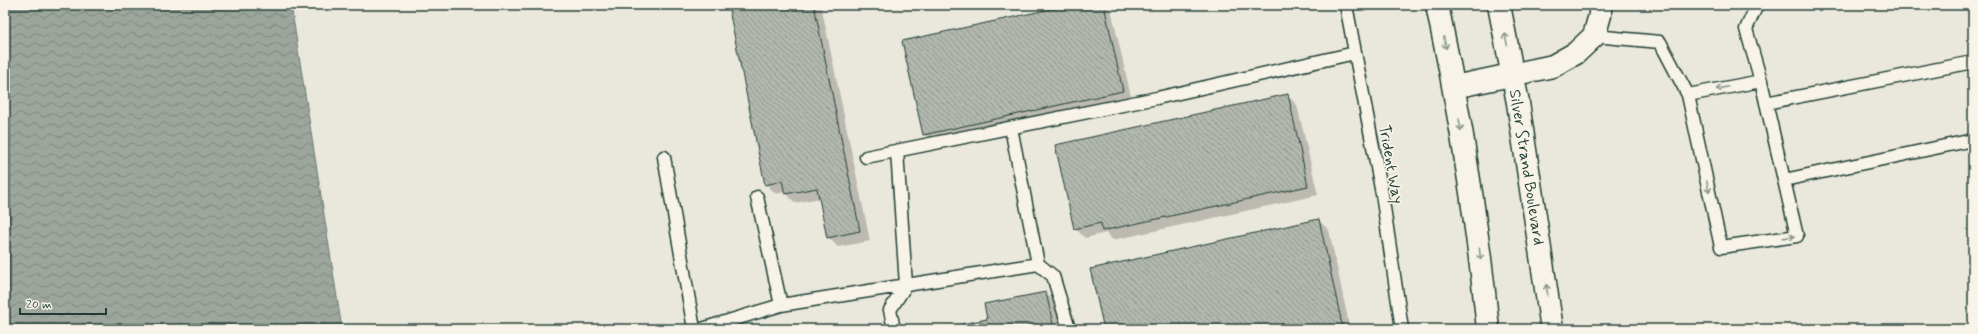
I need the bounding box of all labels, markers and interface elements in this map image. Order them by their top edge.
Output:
one-way arrow [1502,33,1510,46]
one-way arrow [1442,36,1450,49]
one-way arrow [1716,85,1729,93]
street label: Silver Strand Boulevard [1504,88,1549,247]
one-way arrow [1456,118,1464,131]
street label: Trident Way [1373,123,1408,205]
one-way arrow [1705,181,1713,194]
one-way arrow [1782,233,1795,241]
one-way arrow [1477,247,1484,260]
one-way arrow [1543,284,1551,297]
scale bar [20,290,106,316]
text: 20 m [26,297,52,313]

